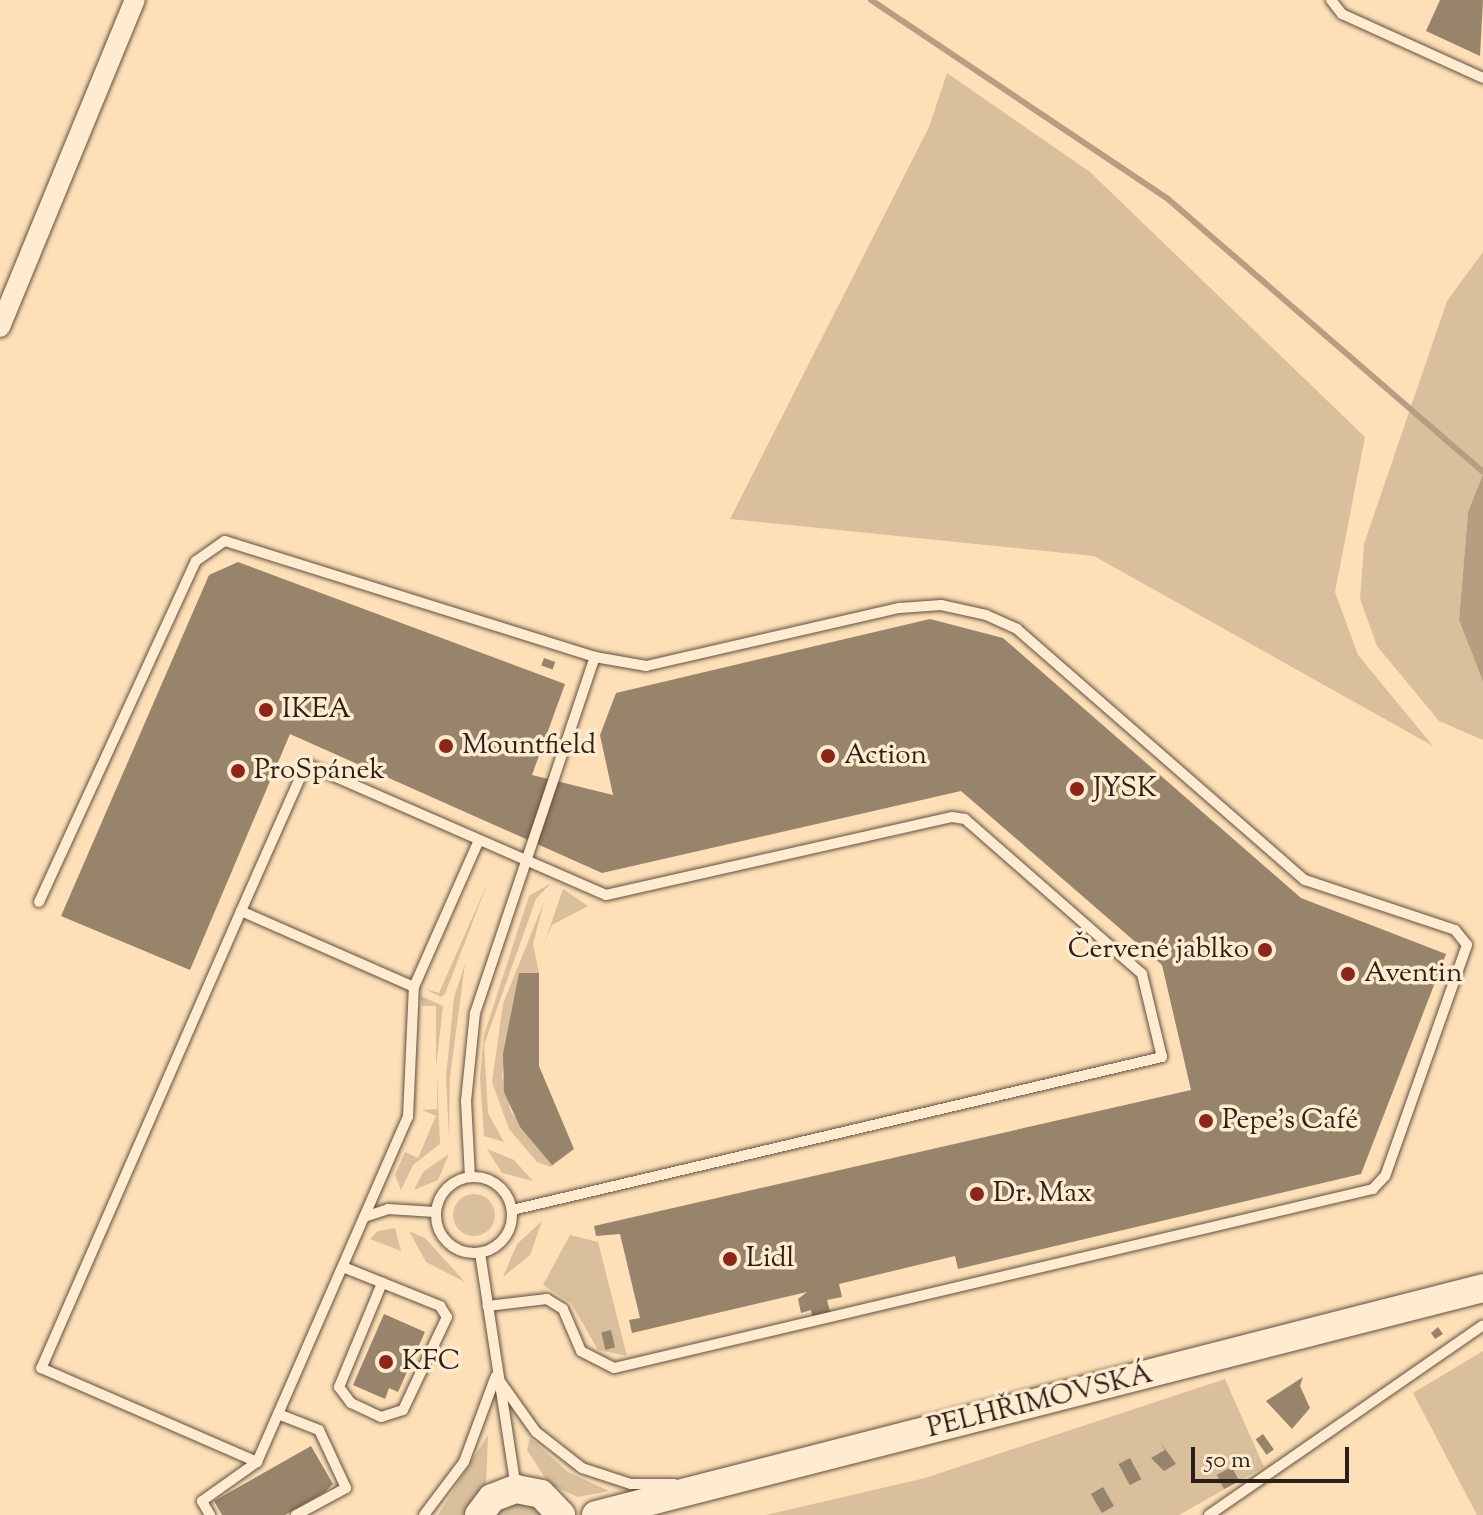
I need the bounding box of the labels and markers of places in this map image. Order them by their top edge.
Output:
place label: IKEA [282,693,351,727]
marker: IKEA [257,701,275,719]
place label: Mountfield [462,729,596,763]
marker: Mountfield [437,737,455,755]
place label: Action [844,739,927,773]
marker: Action [819,747,837,765]
place label: ProSpánek [254,754,385,788]
marker: ProSpánek [229,762,247,780]
place label: JYSK [1093,772,1157,806]
marker: JYSK [1068,780,1086,798]
place label: Červené jablko [1068,933,1249,967]
marker: Červené jablko [1256,941,1274,959]
place label: Aventin [1364,957,1462,991]
marker: Aventin [1339,965,1357,983]
place label: Pepe's Café [1222,1104,1358,1138]
marker: Pepe's Café [1197,1112,1215,1130]
place label: Dr. Max [993,1177,1092,1211]
marker: Dr. Max [968,1185,986,1203]
place label: Lidl [746,1242,794,1276]
marker: Lidl [721,1250,739,1268]
place label: KFC [402,1345,460,1379]
marker: KFC [377,1353,395,1371]

